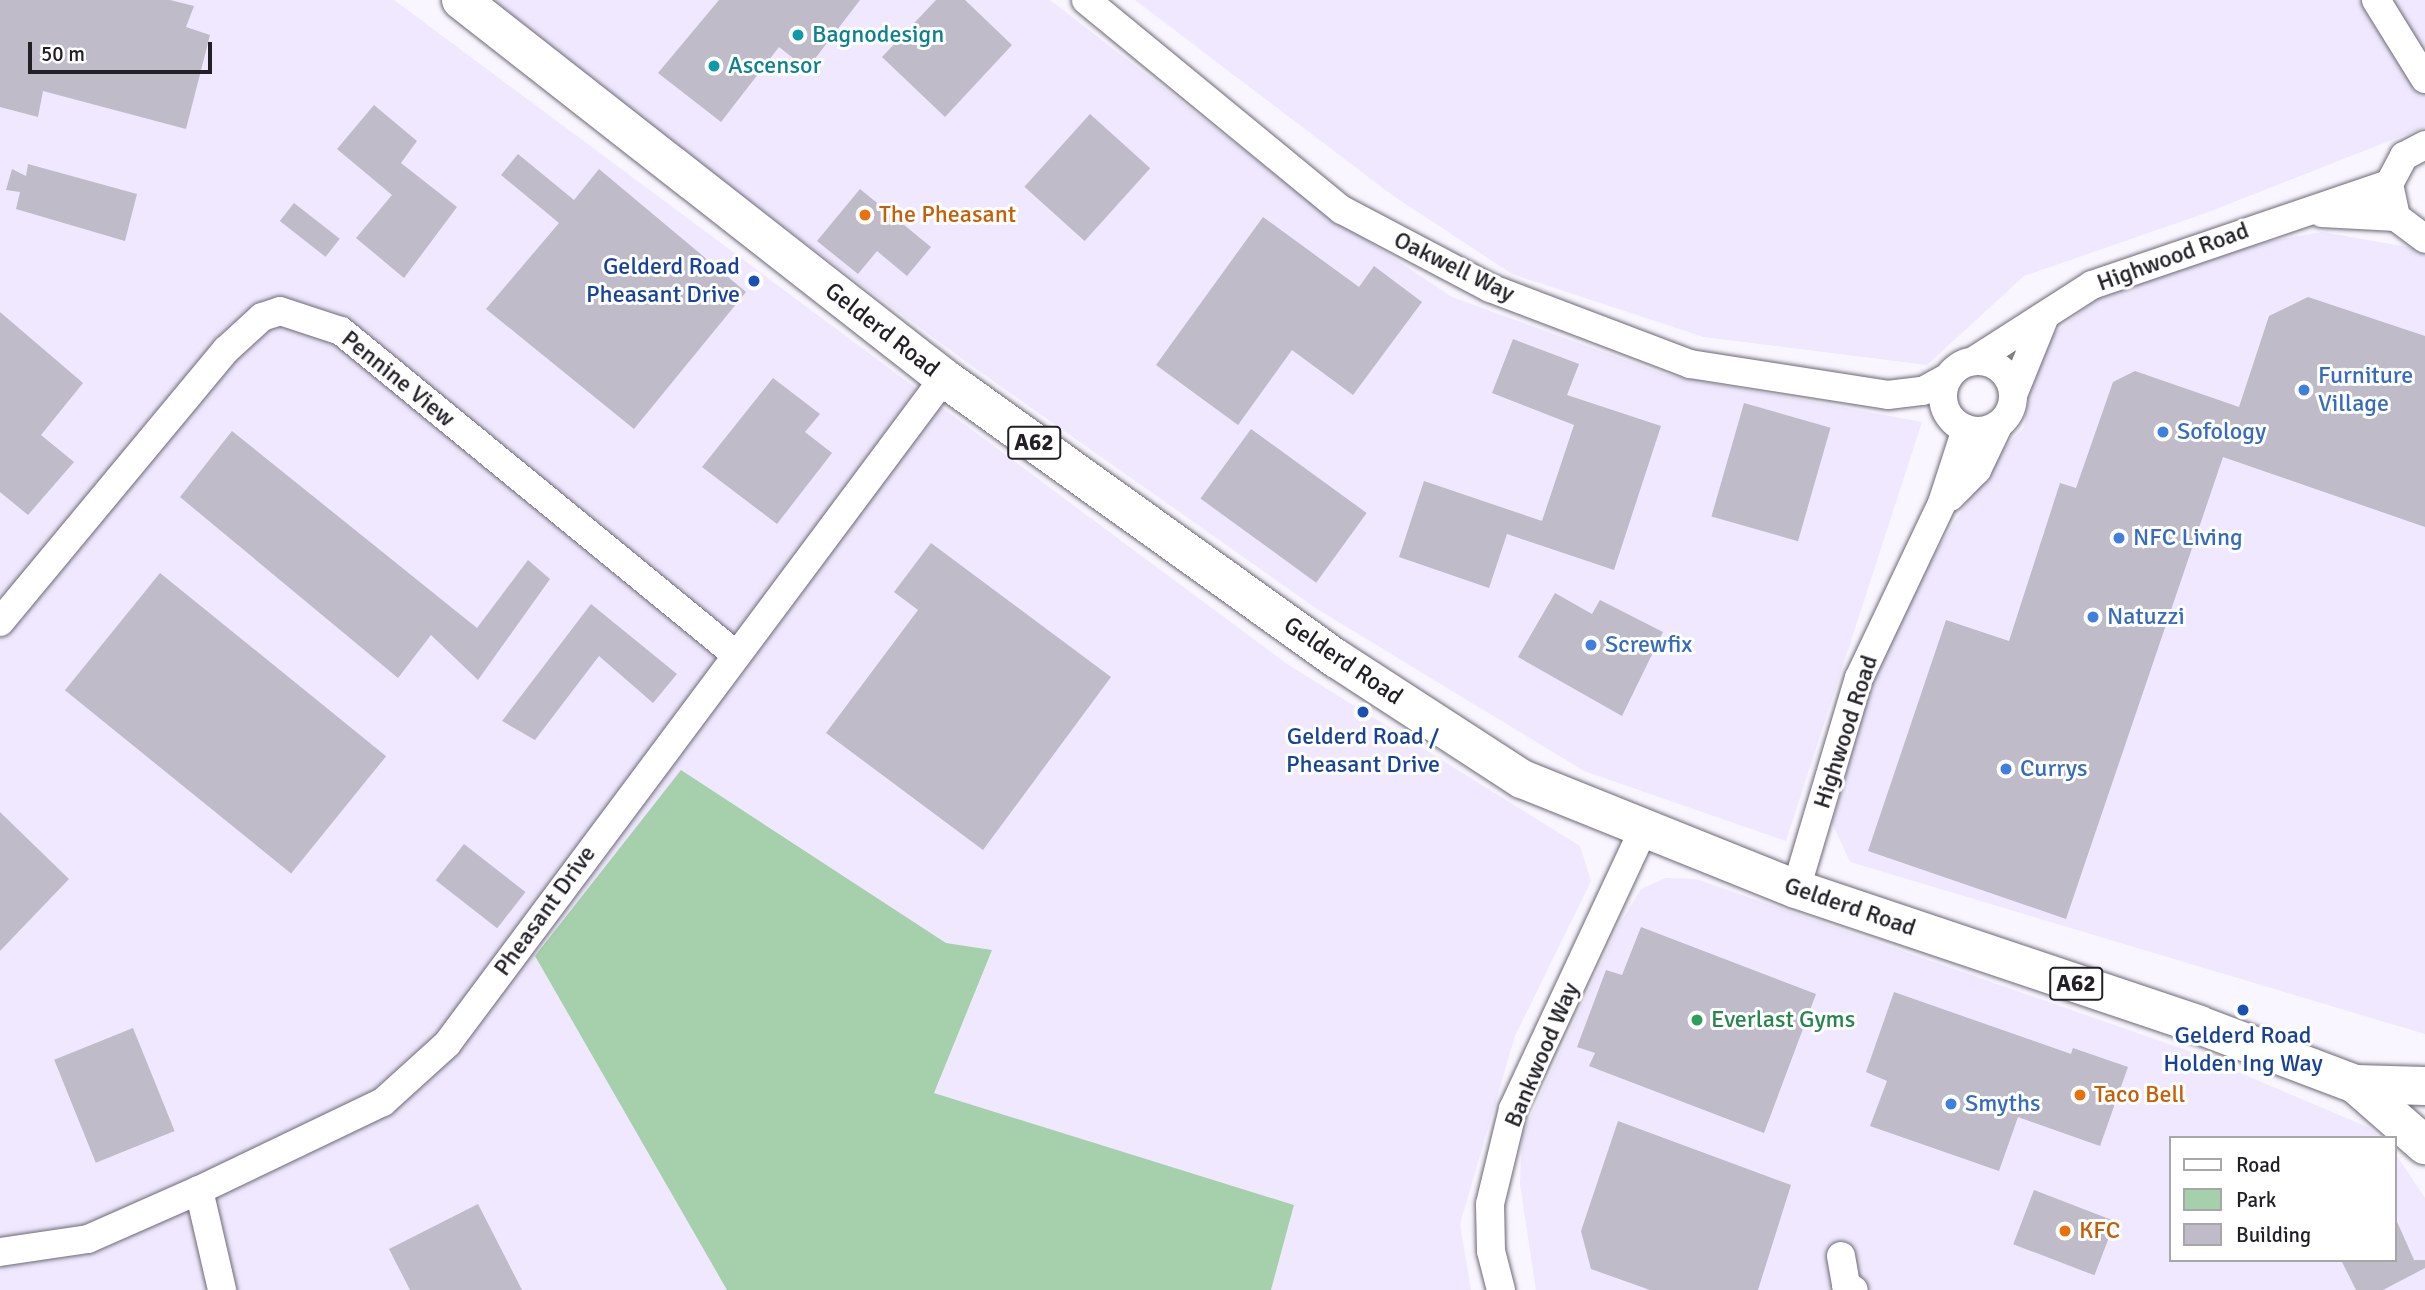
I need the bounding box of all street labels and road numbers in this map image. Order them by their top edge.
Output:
street label: Highwood Road [2093,216,2253,298]
street label: Oakwell Way [1389,225,1519,309]
street label: Gelderd Road [819,276,945,384]
street label: Pennine View [336,325,460,433]
road number: A62 [1006,424,1062,462]
street label: Gelderd Road [1278,611,1408,711]
street label: Highwood Road [1808,652,1884,812]
street label: Pheasant Drive [488,840,602,982]
street label: Gelderd Road [1781,871,1919,943]
road number: A62 [2048,965,2104,1004]
street label: Bankwood Way [1499,978,1585,1132]

